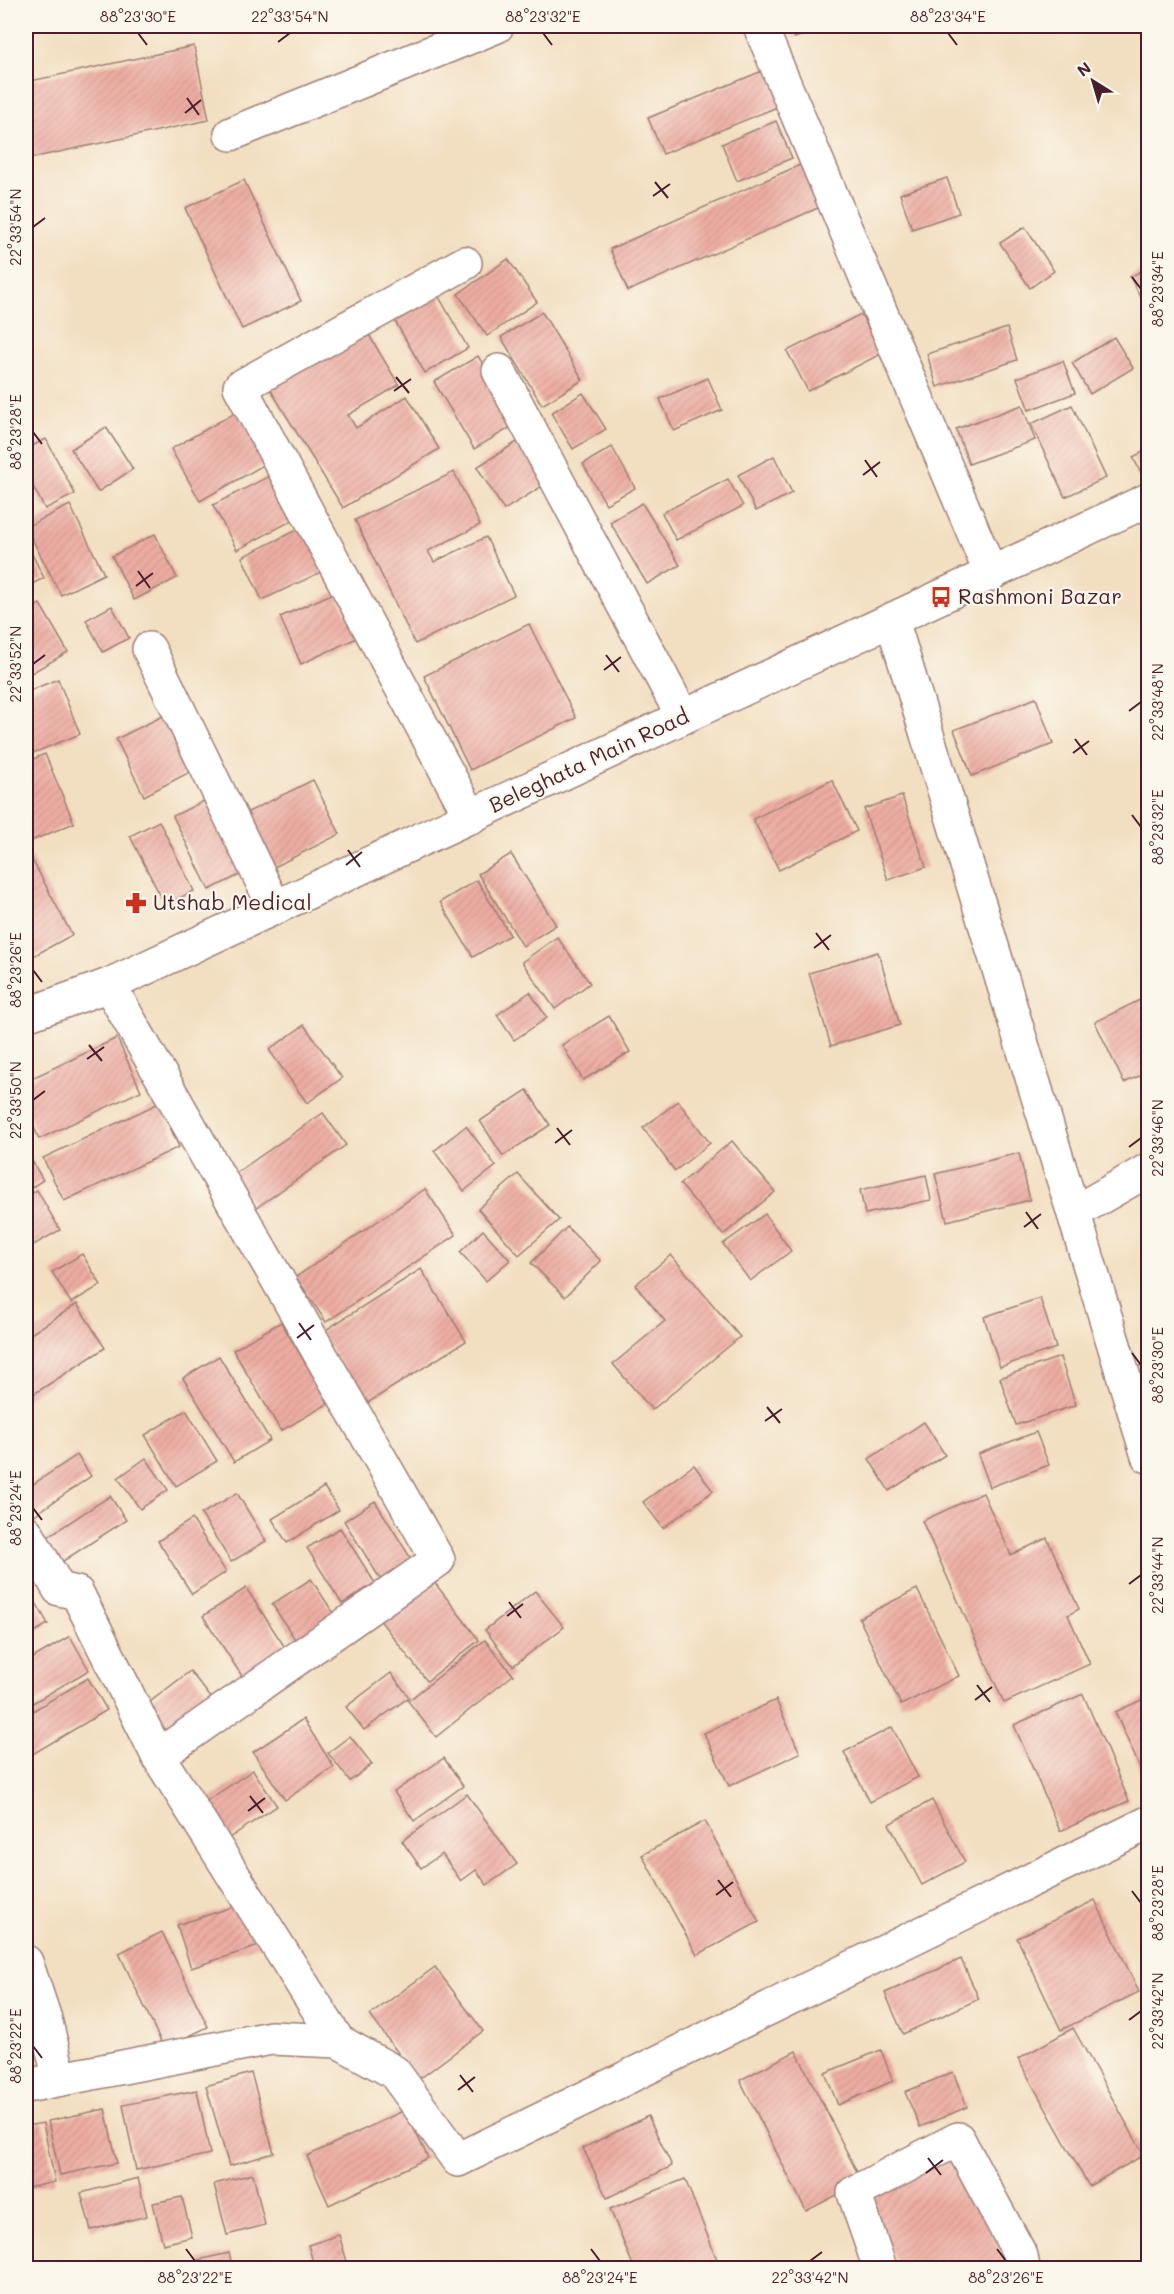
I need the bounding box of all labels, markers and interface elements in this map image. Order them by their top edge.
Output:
text: 88°23'30"E [100,6,177,26]
text: 22°33'54"N [251,6,329,26]
text: 88°23'32"E [505,6,581,26]
text: 88°23'34"E [910,6,986,26]
north arrow [1063,51,1123,111]
text: N [1072,57,1095,81]
text: 22°33'54"N [5,188,25,266]
text: 88°23'34"E [1147,251,1167,327]
text: 88°23'28"E [5,394,25,470]
place label: Rashmoni Bazar [958,582,1122,609]
bus stop icon: Rashmoni Bazar [929,585,953,609]
text: 22°33'52"N [5,626,25,702]
text: 22°33'48"N [1147,663,1167,741]
street label: Beleghata Main Road [484,701,693,818]
text: 88°23'32"E [1147,789,1167,865]
place label: Utshab Medical [153,888,312,915]
pharmacy icon: Utshab Medical [124,891,148,915]
text: 88°23'26"E [5,932,25,1008]
text: 22°33'50"N [5,1061,25,1139]
text: 22°33'46"N [1147,1099,1167,1177]
text: 88°23'30"E [1147,1326,1167,1403]
text: 88°23'24"E [5,1470,25,1546]
text: 22°33'44"N [1147,1536,1167,1614]
text: 88°23'28"E [1147,1865,1167,1941]
text: 22°33'42"N [1147,1973,1167,2049]
text: 88°23'22"E [5,2008,25,2084]
text: 88°23'22"E [158,2267,233,2287]
text: 88°23'24"E [562,2267,638,2287]
text: 22°33'42"N [772,2267,848,2287]
text: 88°23'26"E [968,2267,1044,2287]

